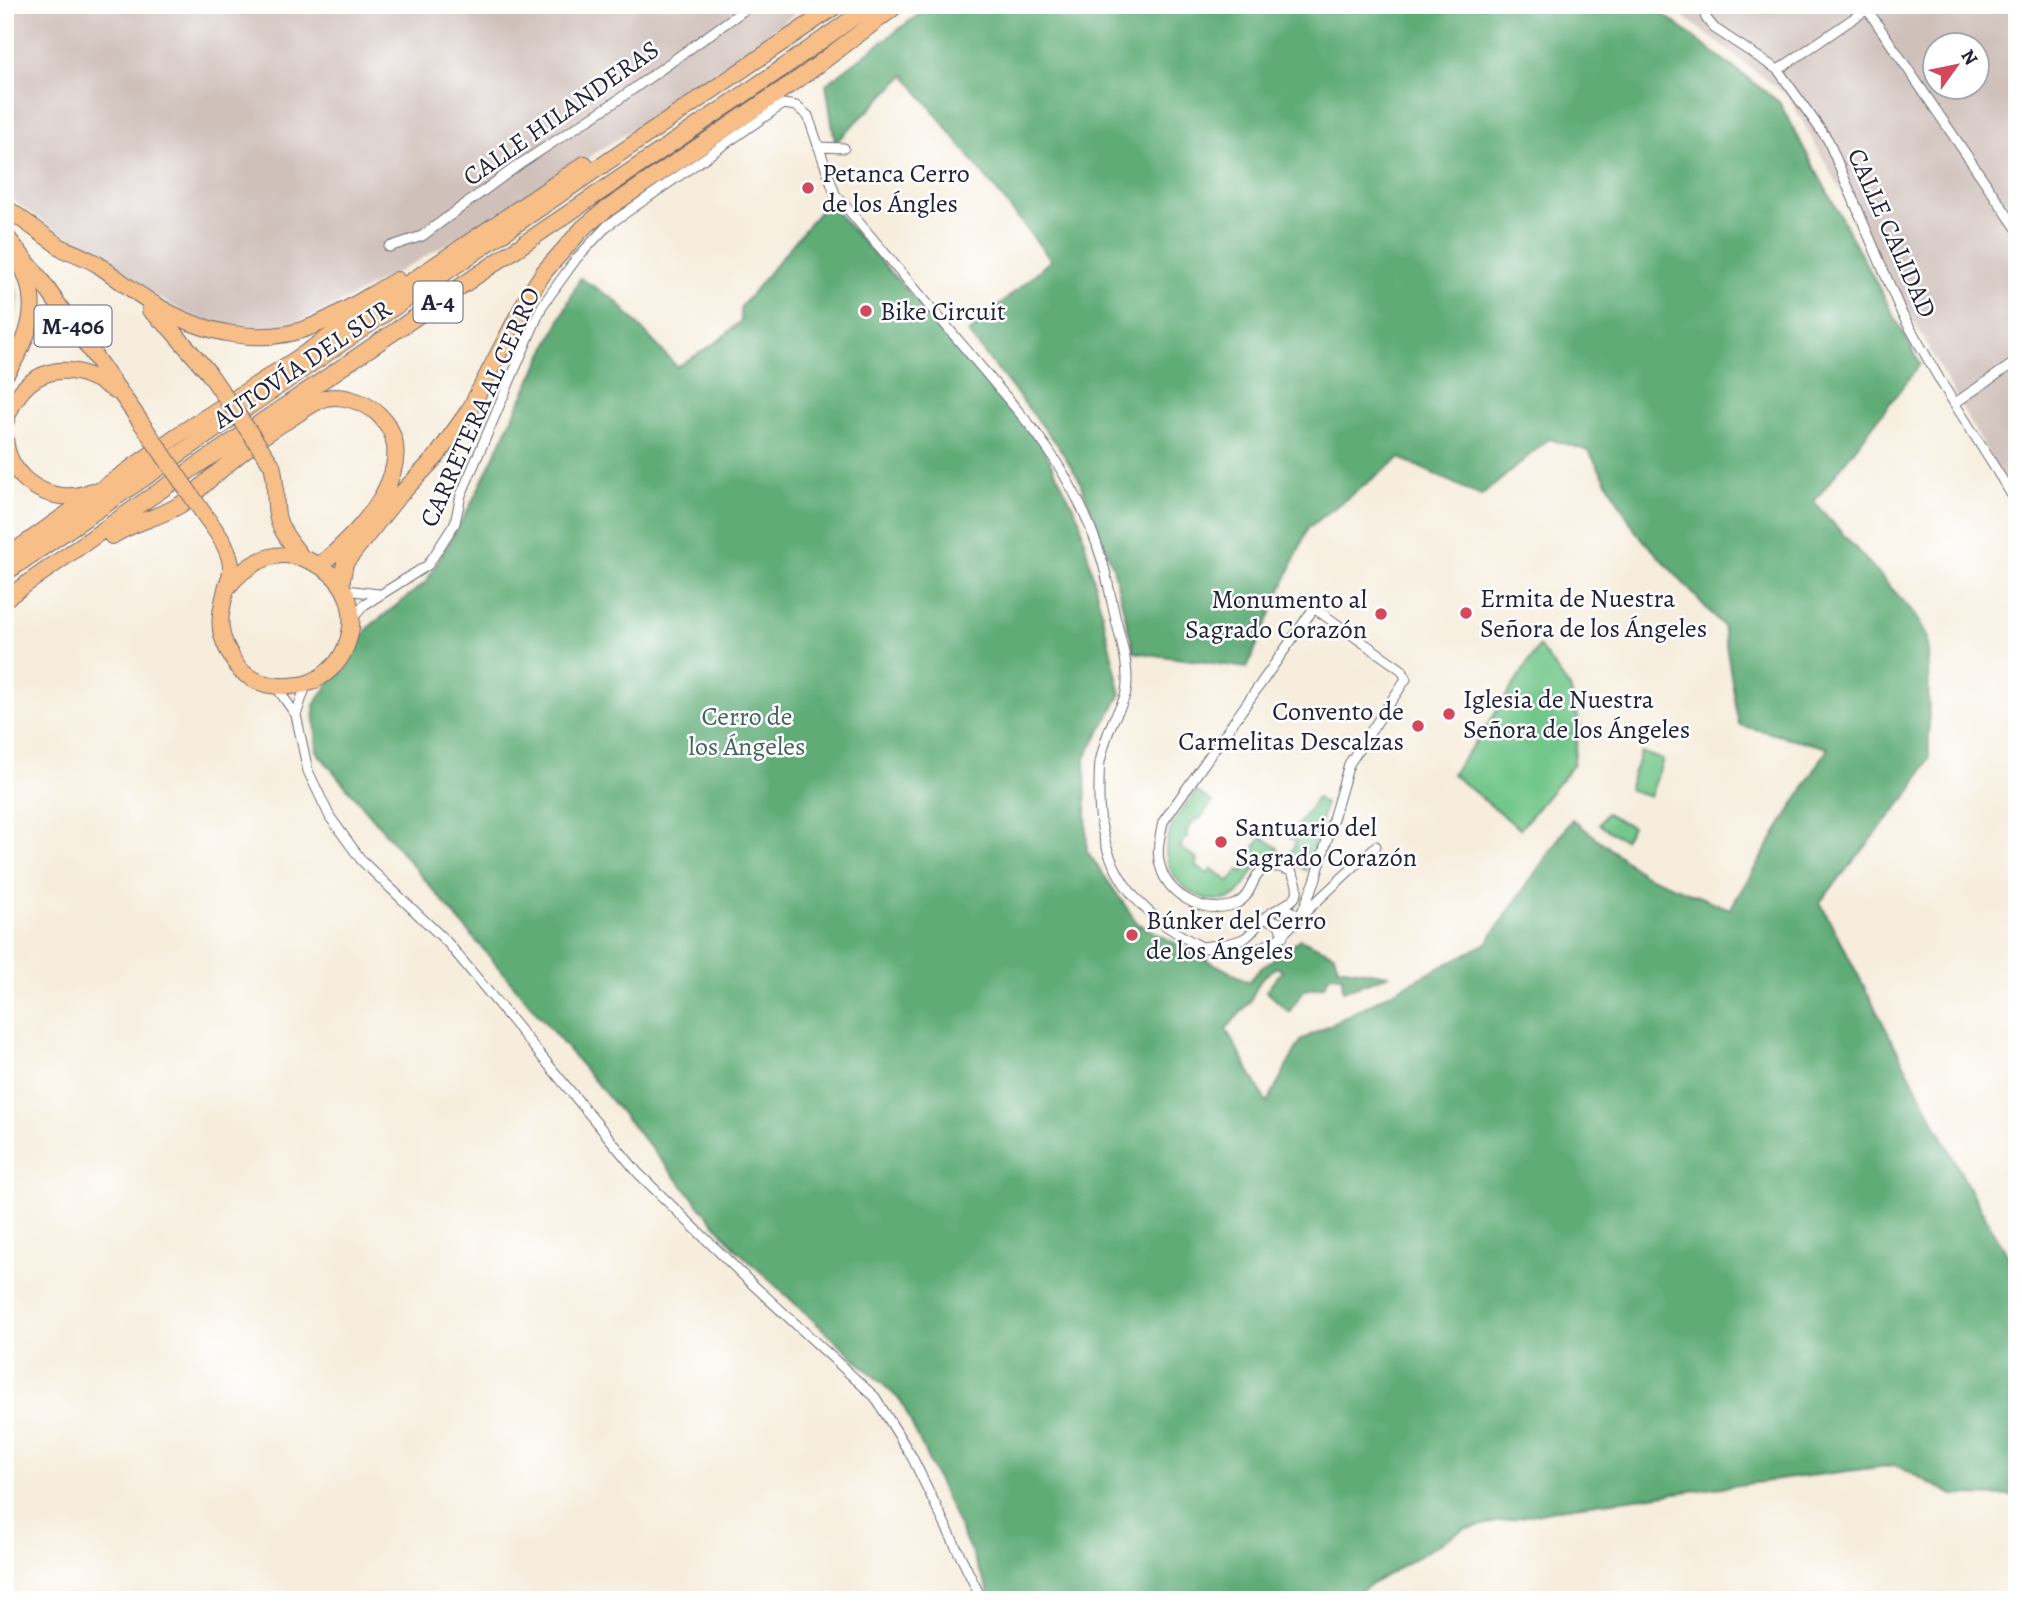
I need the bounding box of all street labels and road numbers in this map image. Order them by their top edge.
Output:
street label: CALLE HILANDERAS [456,32,666,194]
street label: CALLE CALIDAD [1839,143,1945,323]
street label: CARRETERA AL CERRO [411,282,549,532]
road number: A-4 [414,282,462,323]
street label: AUTOVÍA DEL SUR [205,291,398,437]
road number: M-406 [34,306,112,346]

